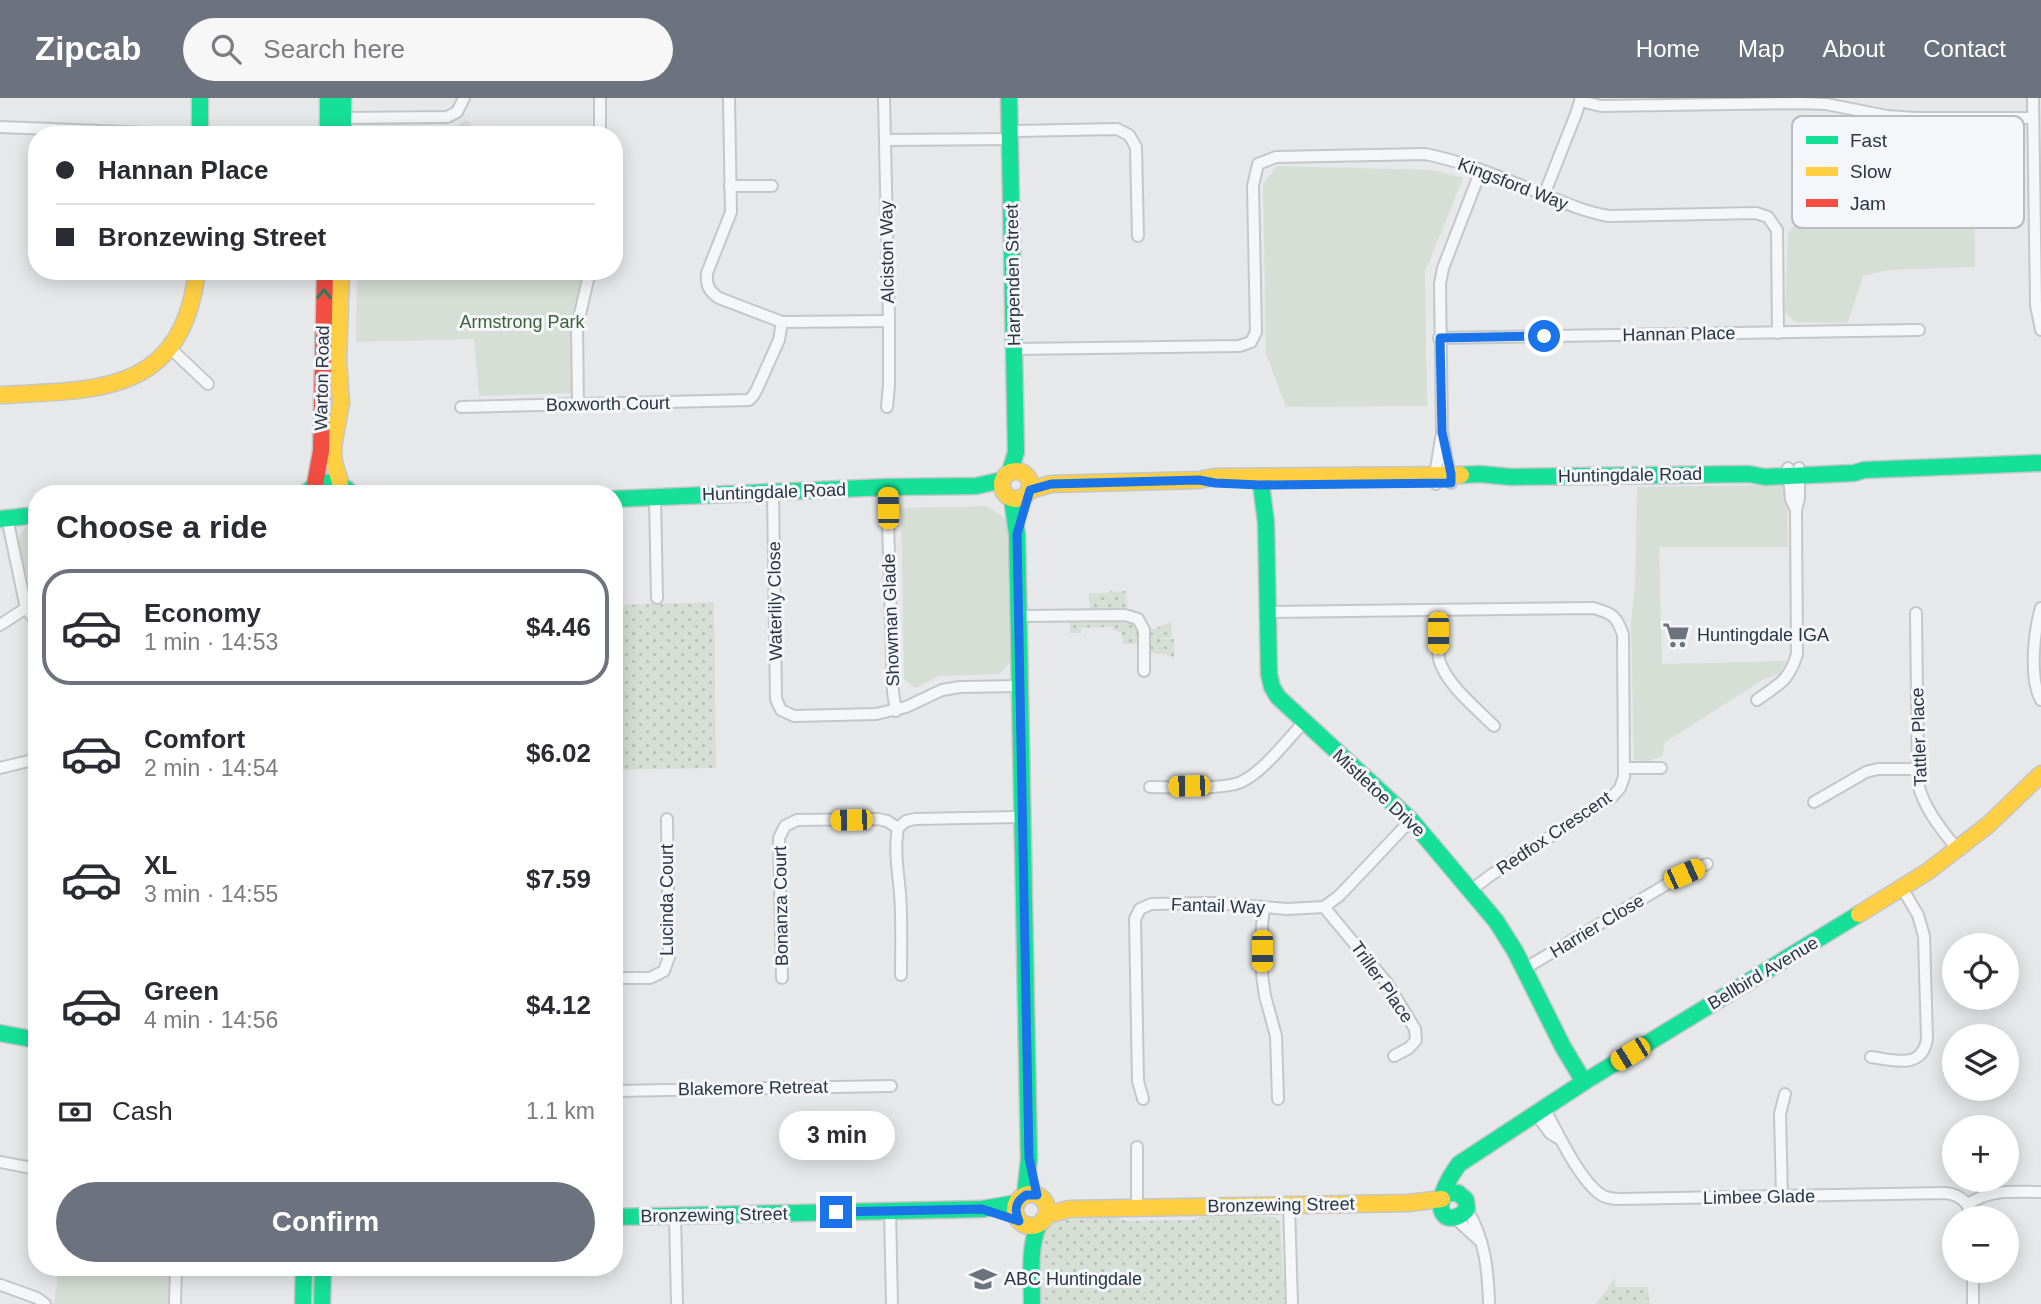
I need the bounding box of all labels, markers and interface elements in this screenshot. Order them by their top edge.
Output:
search box [183,18,673,81]
text: Zipcab [35,30,141,67]
icon: search [207,30,245,68]
text: Search here [263,34,405,64]
text: Home [1636,35,1700,62]
text: Map [1738,35,1785,62]
text: About [1823,35,1885,62]
text: Contact [1923,35,2006,62]
legend [1792,116,2024,228]
text: Fast [1850,130,1888,151]
street label: Kingsford Way [1455,154,1571,214]
text: Hannan Place [98,155,269,185]
text: Slow [1850,161,1891,182]
text: Jam [1850,193,1886,214]
street label: Alciston Way [876,200,898,304]
street label: Harpenden Street [1002,204,1024,346]
text: Bronzewing Street [98,222,326,252]
one-way arrow [317,288,332,299]
park label: Armstrong Park [459,312,586,332]
route start [1528,320,1560,352]
street label: Hannan Place [1622,323,1736,345]
street label: Warton Road [311,325,333,431]
street label: Boxworth Court [546,393,670,415]
street label: Huntingdale Road [1558,464,1702,486]
street label: Huntingdale Road [702,479,846,505]
car [878,487,899,529]
text: Choose a ride [56,509,268,545]
street label: Waterlily Close [764,541,786,661]
street label: Showman Glade [879,553,903,687]
icon: car [60,596,123,659]
text: Economy [144,598,261,628]
text: $4.46 [526,612,591,642]
car [1428,612,1449,654]
supermarket icon: Huntingdale IGA [1661,620,1691,650]
place label: Huntingdale IGA [1697,625,1829,645]
text: 1 min · 14:53 [144,629,278,655]
street label: Tattler Place [1907,687,1931,787]
icon: car [60,722,123,785]
text: Comfort [144,724,245,754]
text: $6.02 [526,738,591,768]
street label: Mistletoe Drive [1329,745,1429,841]
text: 2 min · 14:54 [144,755,278,781]
car [1168,775,1211,797]
street label: Redfox Crescent [1493,787,1615,879]
car [830,809,873,831]
street label: Lucinda Court [657,844,677,956]
street label: Bonanza Court [770,846,792,966]
icon: car [60,848,123,911]
text: XL [144,850,177,880]
car [1661,856,1708,892]
text: $7.59 [526,864,591,894]
text: 3 min · 14:55 [144,881,278,907]
street label: Harrier Close [1546,890,1648,962]
street label: Fantail Way [1171,894,1265,918]
car [1252,930,1273,972]
street label: Bellbird Avenue [1704,932,1822,1014]
map controls [1942,933,2019,1283]
button: locate [1942,933,2019,1010]
street label: Triller Place [1347,938,1417,1026]
icon: car [60,974,123,1037]
text: Green [144,976,219,1006]
text: $4.12 [526,990,591,1020]
text: 4 min · 14:56 [144,1007,278,1033]
button: layers [1942,1024,2019,1101]
car [1607,1034,1654,1074]
street label: Blakemore Retreat [678,1077,828,1099]
icon: cash [56,1093,94,1131]
text: Cash [112,1096,173,1126]
text: 1.1 km [526,1098,595,1124]
callout: 3 min [778,1110,894,1160]
button: + [1942,1115,2019,1192]
text: 3 min [807,1122,867,1148]
button: Confirm [56,1182,595,1262]
street label: Limbee Glade [1703,1186,1815,1208]
street label: Bronzewing Street [1207,1194,1355,1216]
route end [820,1196,852,1228]
street label: Bronzewing Street [640,1204,788,1226]
button: − [1942,1206,2019,1283]
school or university icon: ABC Huntingdale [968,1264,998,1294]
place label: ABC Huntingdale [1004,1269,1142,1289]

